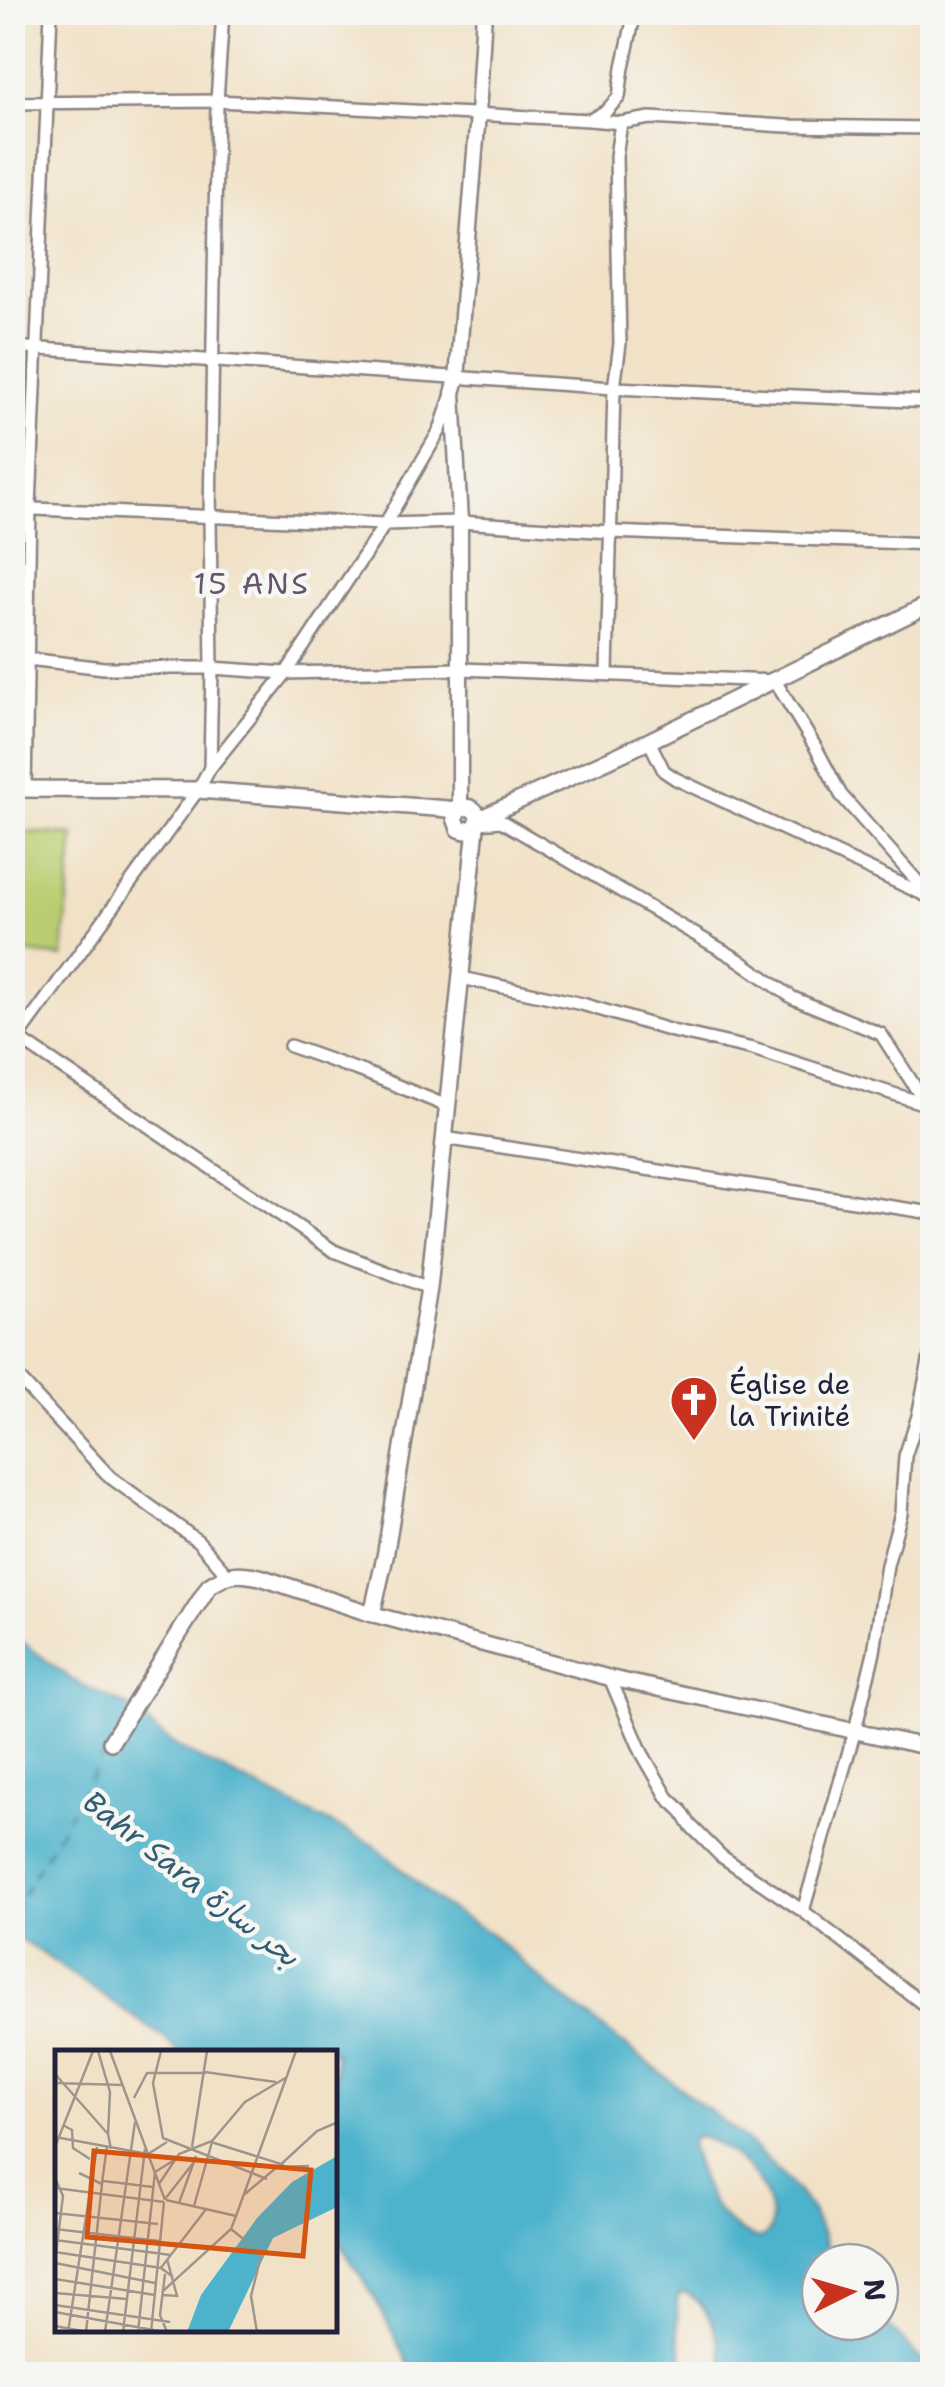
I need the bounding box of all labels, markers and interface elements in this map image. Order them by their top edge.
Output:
district label: 15 ANS [194,563,310,604]
place label: Église de la Trinité [729,1365,851,1435]
church icon: Église de la Trinité [668,1374,720,1442]
water label: Bahr Sara بحر سارة [75,1781,309,1977]
inset map [55,2050,338,2332]
north arrow [800,2242,900,2342]
text: N [855,2277,895,2303]

